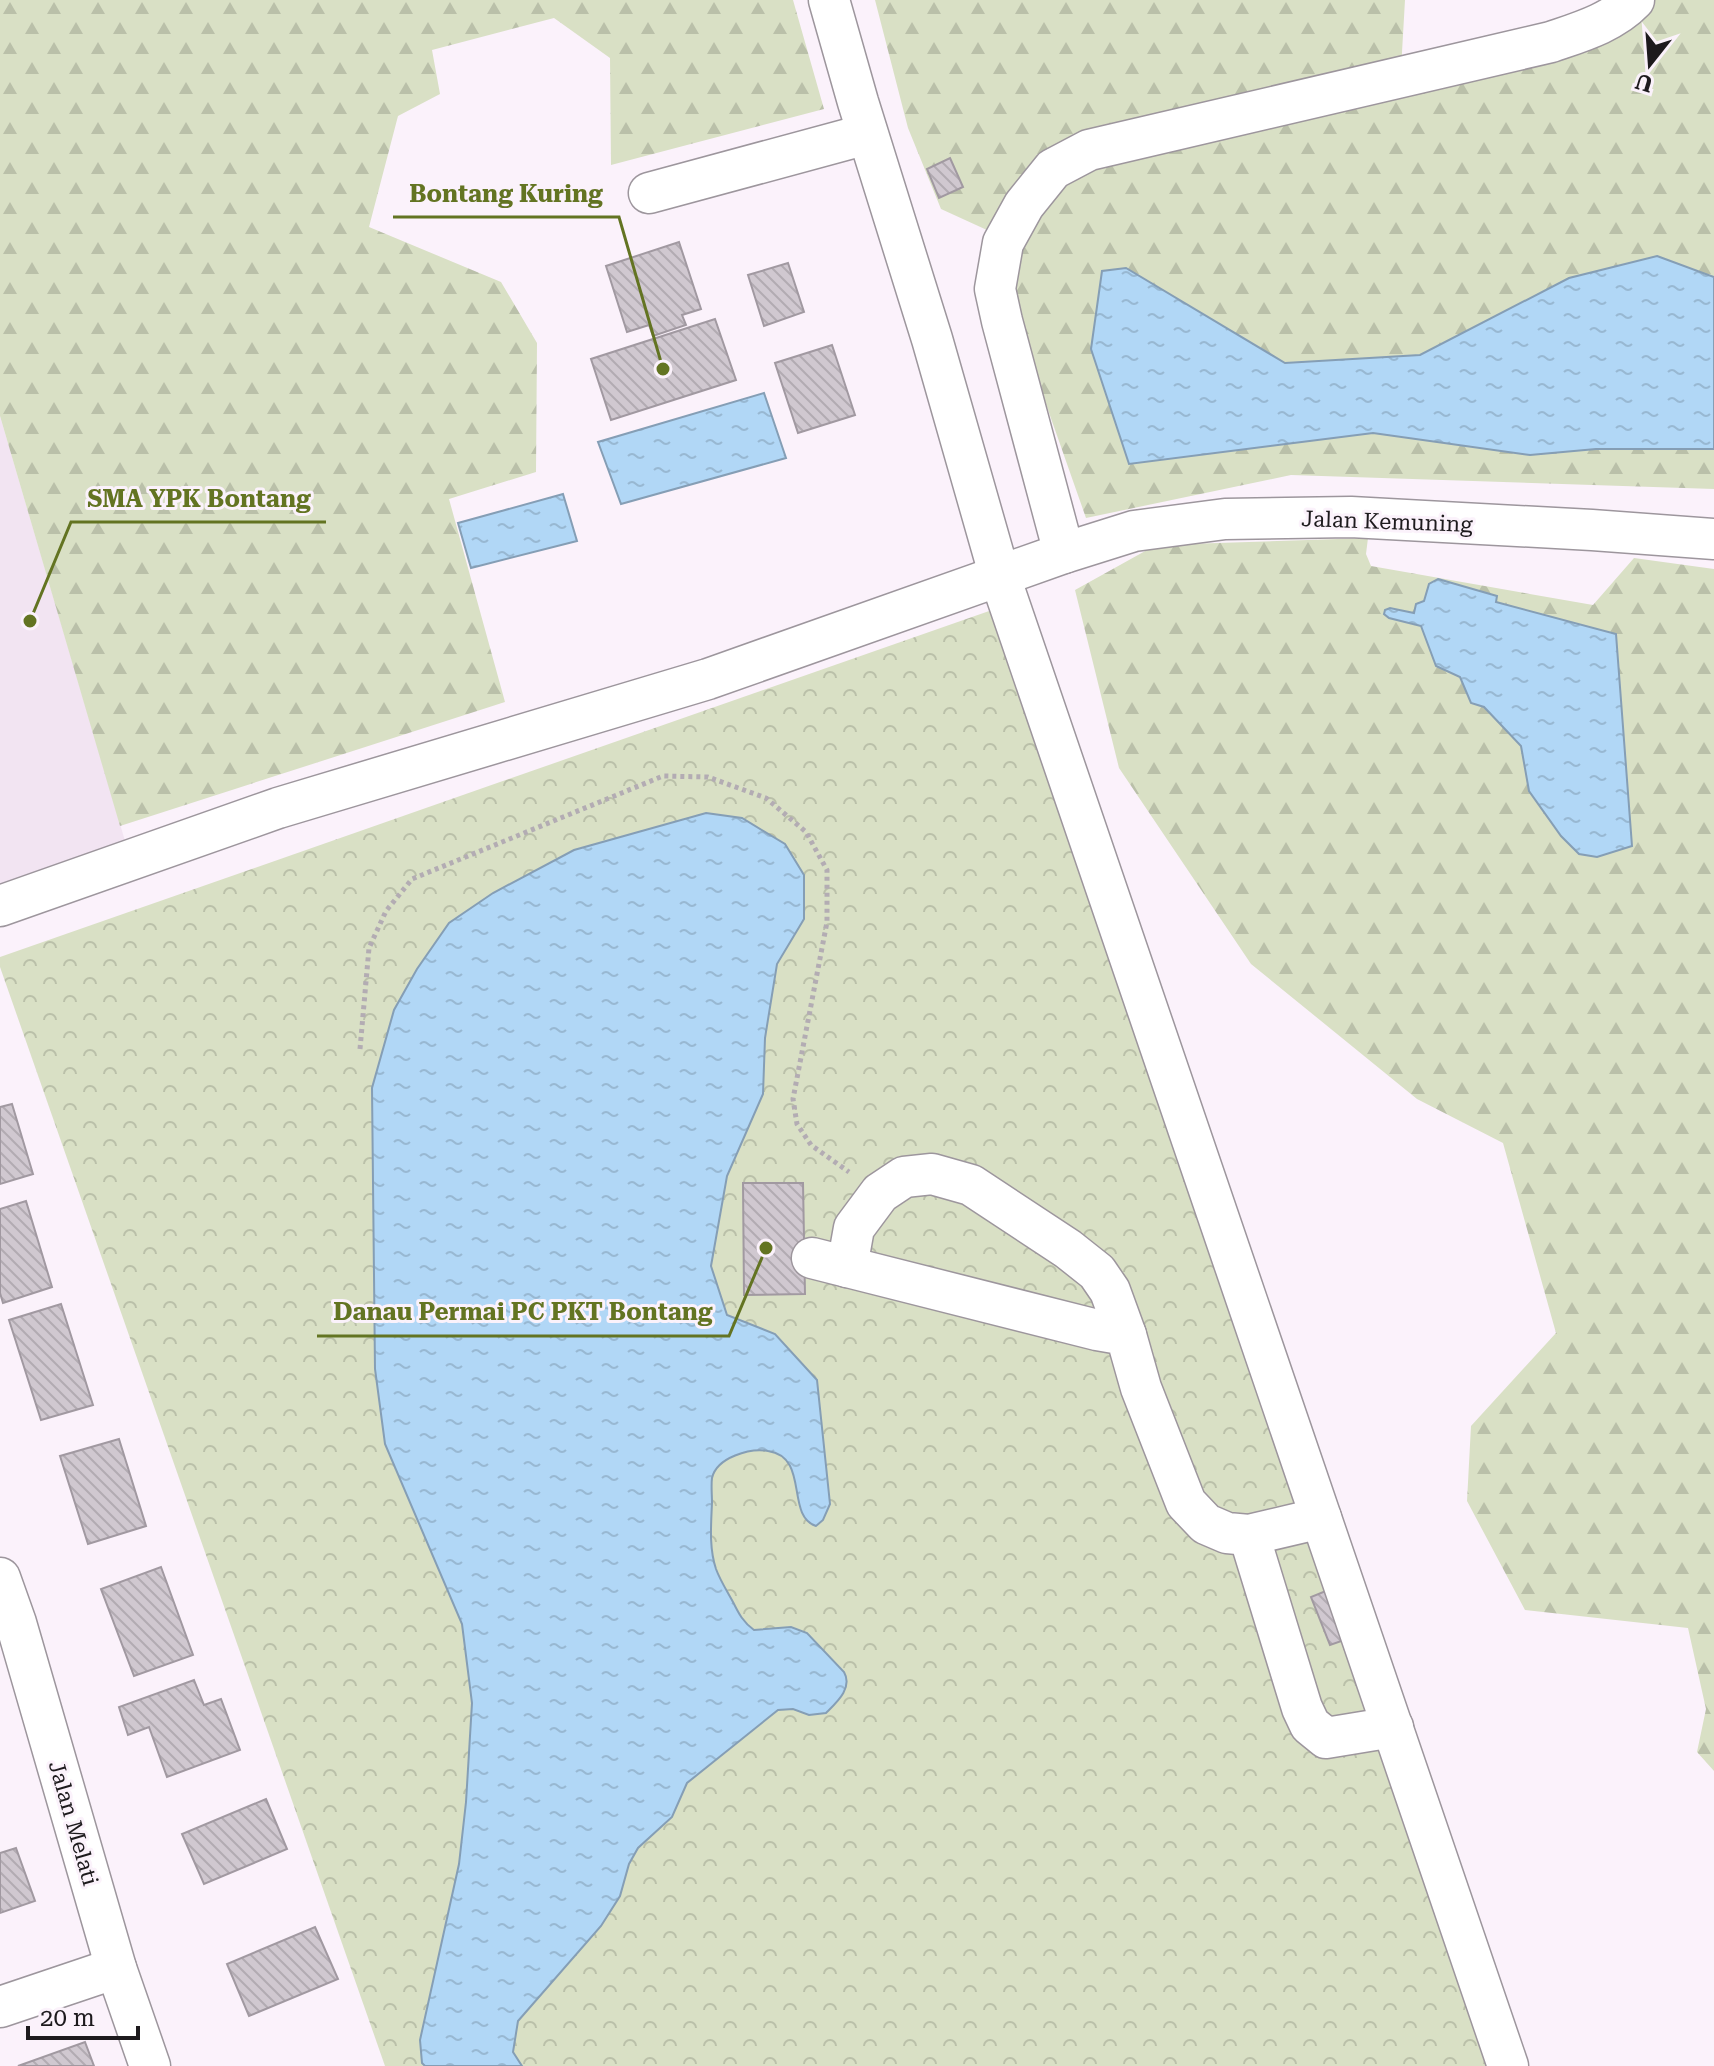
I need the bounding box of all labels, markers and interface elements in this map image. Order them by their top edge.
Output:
north arrow [1610,24,1690,104]
text: U [1632,68,1656,97]
callout: Bontang Kuring [393,169,619,217]
text: Bontang Kuring [409,180,603,208]
callout: SMA YPK Bontang [71,474,326,522]
text: SMA YPK Bontang [87,485,311,513]
street label: Jalan Kemuning [1301,506,1474,537]
callout: Danau Permai PC PKT Bontang [317,1288,729,1336]
text: Danau Permai PC PKT Bontang [333,1298,713,1326]
street label: Jalan Melati [44,1758,103,1888]
scale bar [28,1990,138,2040]
text: 20 m [40,2004,95,2032]

